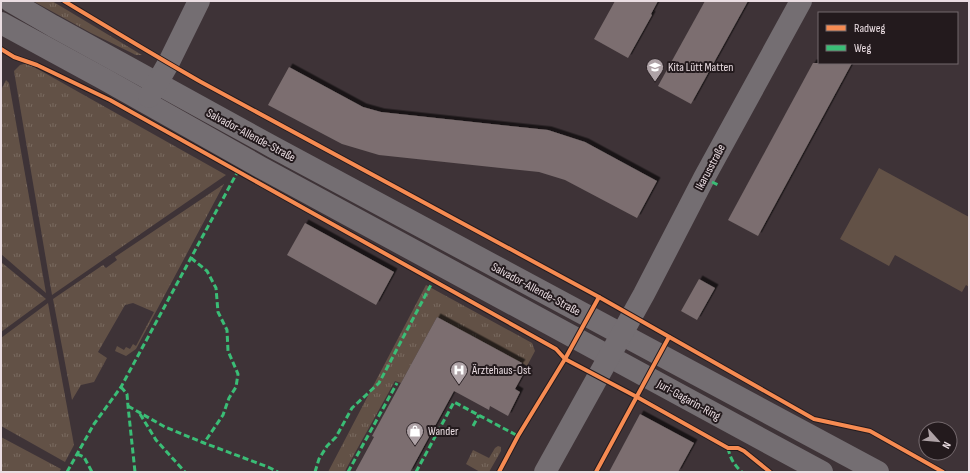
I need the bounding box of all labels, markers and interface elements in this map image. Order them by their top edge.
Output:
legend [818,12,958,64]
text: Radweg [854,21,886,36]
text: Weg [854,41,871,56]
school or university icon: Kita Lütt Matten [645,57,665,82]
place label: Kita Lütt Matten [668,60,733,75]
street label: Salvador-Allende-Straße [204,106,298,165]
street label: Ikarusstraße [692,141,729,193]
street label: Salvador-Allende-Straße [489,260,583,319]
hospital icon: Ärztehaus-Ost [449,360,469,385]
place label: Ärztehaus-Ost [471,363,531,378]
street label: Juri-Gagarin-Ring [654,376,723,424]
shop icon: Wander [405,421,425,446]
north arrow [918,421,958,461]
place label: Wander [428,424,459,439]
text: N [939,440,954,451]

